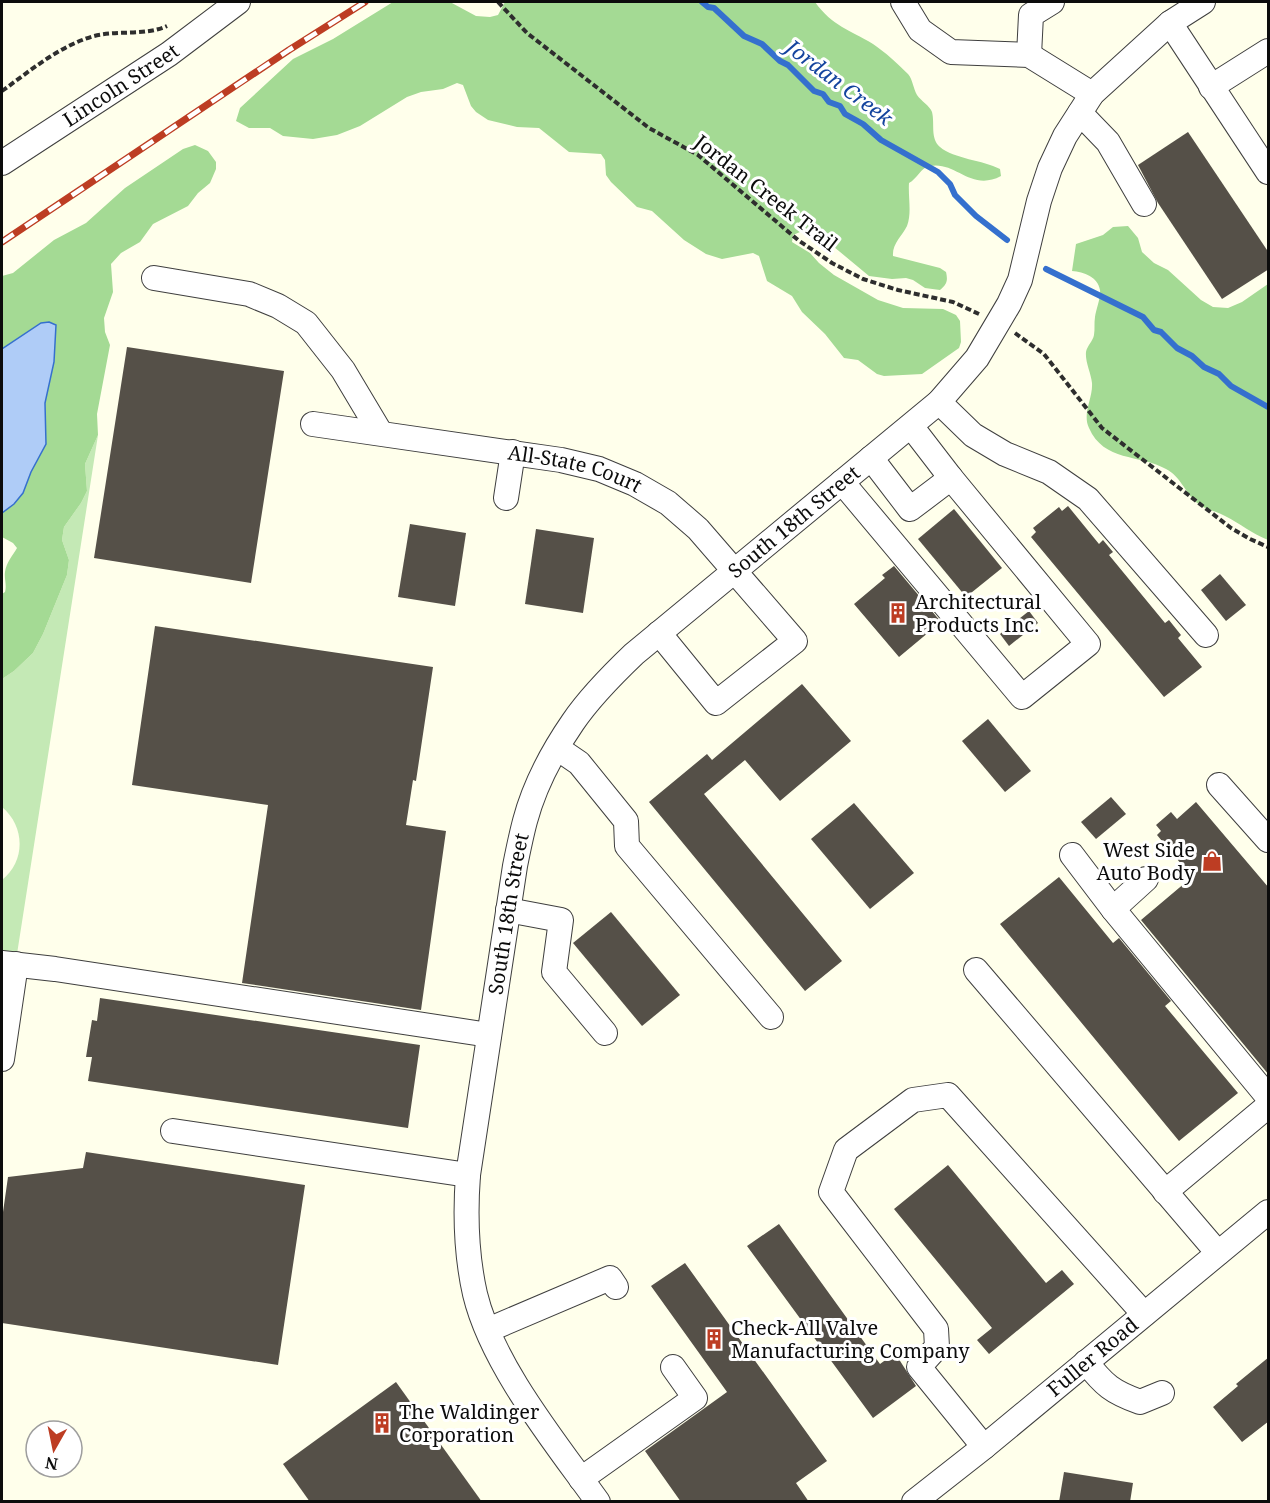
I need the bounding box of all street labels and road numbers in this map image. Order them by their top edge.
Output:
street label: Lincoln Street [57,37,184,133]
street label: Jordan Creek Trail [688,128,844,257]
street label: All-State Court [506,438,647,498]
street label: South 18th Street [722,459,865,584]
street label: South 18th Street [482,830,535,996]
street label: Fuller Road [1041,1311,1143,1402]

